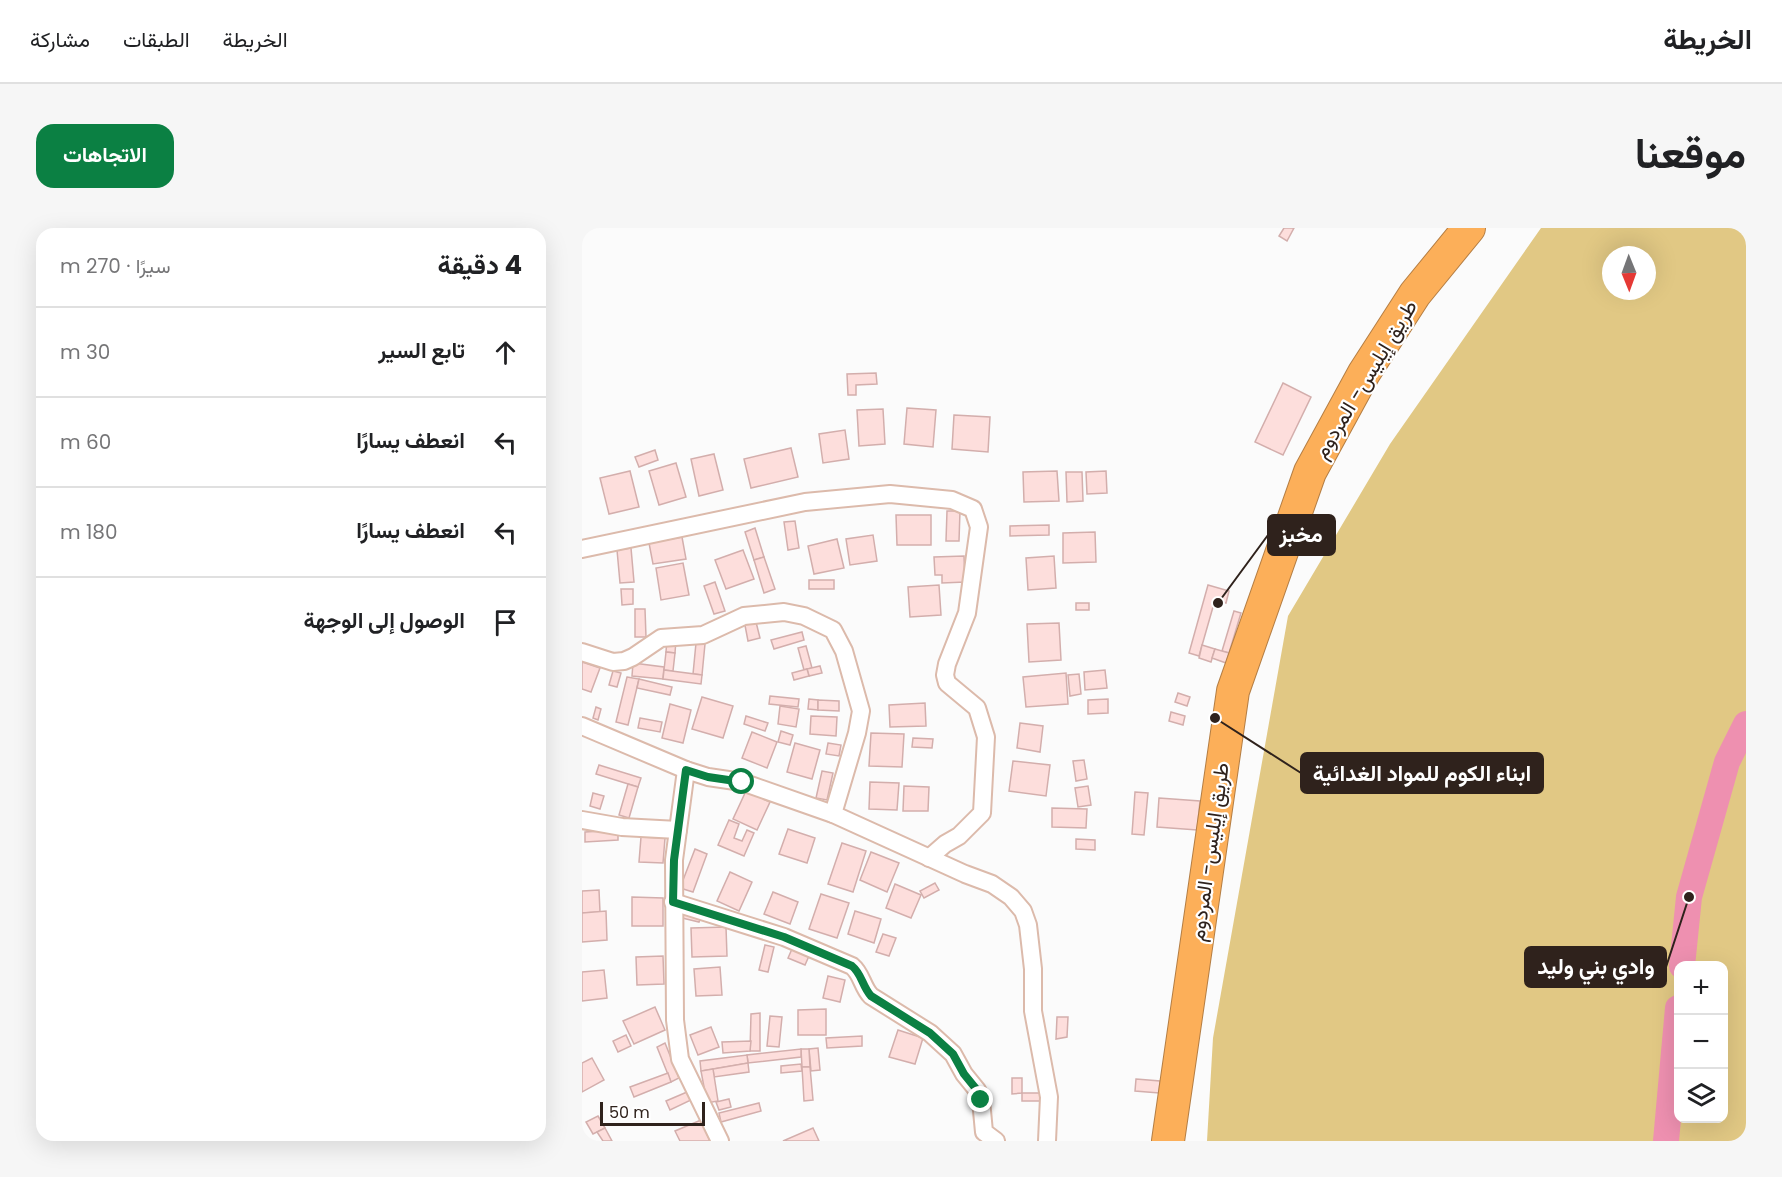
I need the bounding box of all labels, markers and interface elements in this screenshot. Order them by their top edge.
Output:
text: الخريطة [1663,20,1752,59]
text: مشاركة [30,25,90,54]
text: الطبقات [123,25,190,54]
text: الخريطة [223,25,288,54]
button: الاتجاهات [36,124,174,188]
text: موقعنا [1635,124,1746,183]
north arrow [1602,246,1656,300]
text: 4 دقيقة [438,247,522,283]
text: سيرًا · 270 m [60,252,171,280]
street label: طريق إيليس- المردوم [1306,294,1424,464]
text: تابع السير [378,335,465,366]
icon: ahead [489,336,522,369]
text: 30 m [60,338,110,366]
text: انعطف يسارًا [356,425,465,456]
icon: left [489,426,522,459]
text: 60 m [60,428,111,456]
text: انعطف يسارًا [356,515,465,546]
callout: مخبز [1268,515,1335,555]
icon: left [489,516,522,549]
text: 180 m [60,518,118,546]
text: مخبز [1278,519,1323,550]
text: الوصول إلى الوجهة [304,605,465,636]
icon: arrive [489,606,522,639]
callout: ابناء الكوم للمواد الغدائية [1301,753,1543,793]
text: ابناء الكوم للمواد الغدائية [1313,758,1531,789]
street label: طريق إيليس- المردوم [1182,761,1236,943]
route start [728,768,754,794]
callout: وادي بني وليد [1525,947,1666,987]
text: وادي بني وليد [1537,951,1655,985]
map controls [1674,961,1728,1123]
button: + [1674,961,1728,1015]
button: − [1674,1015,1728,1069]
button: layers [1674,1069,1728,1123]
route end [967,1086,993,1112]
scale bar [600,1099,705,1126]
text: 50 m [609,1101,650,1124]

